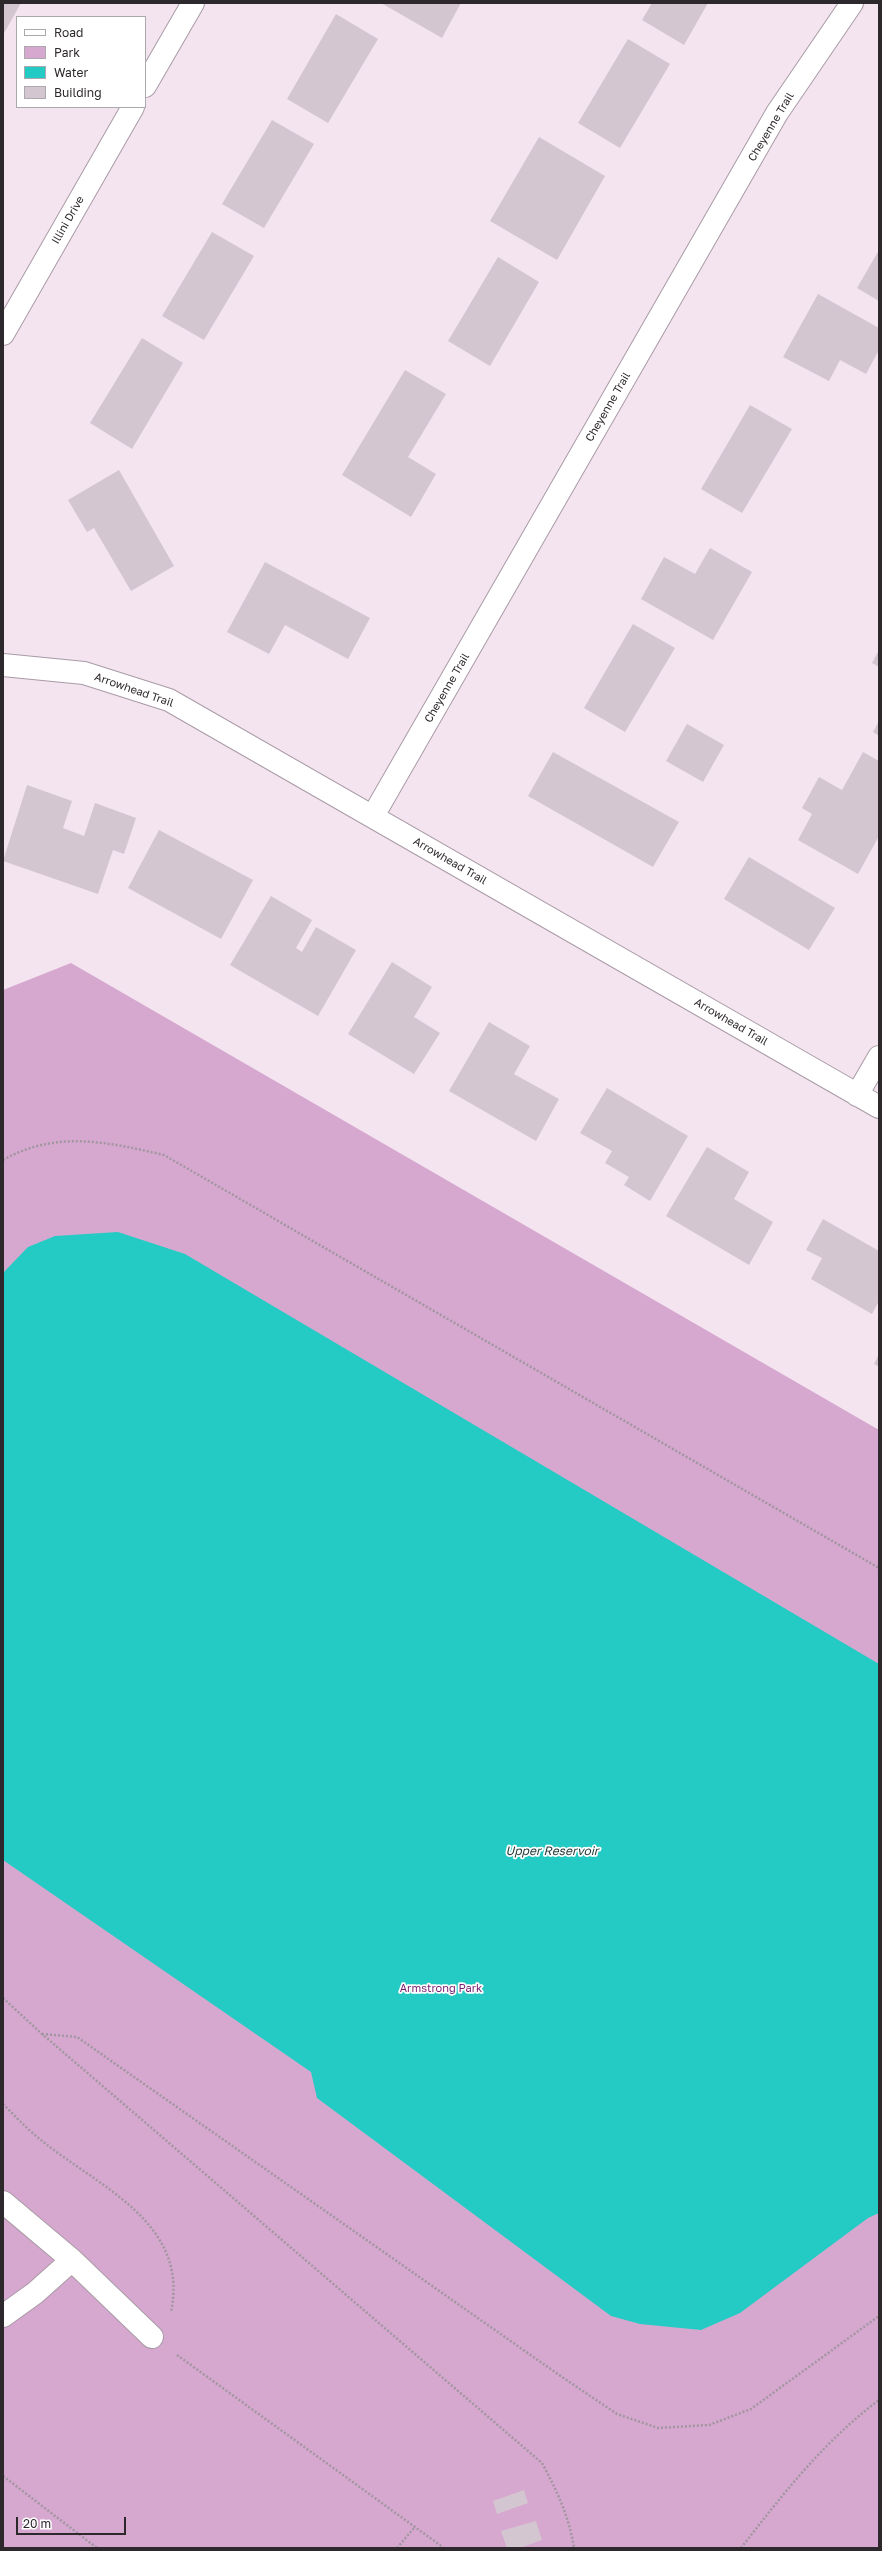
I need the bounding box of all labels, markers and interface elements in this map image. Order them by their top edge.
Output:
legend [16,16,146,108]
text: Road [54,25,83,40]
text: Park [54,45,80,60]
text: Water [54,65,88,80]
text: Building [54,85,102,100]
street label: Cheyenne Trail [745,90,797,164]
street label: Illini Drive [49,194,87,246]
street label: Cheyenne Trail [583,370,633,444]
street label: Cheyenne Trail [422,651,472,725]
street label: Arrowhead Trail [93,670,175,710]
street label: Arrowhead Trail [411,835,489,887]
street label: Arrowhead Trail [692,996,770,1048]
water label: Upper Reservoir [505,1844,599,1858]
park label: Armstrong Park [400,1982,482,1996]
scale bar [18,2509,128,2535]
text: 20 m [23,2516,51,2531]

